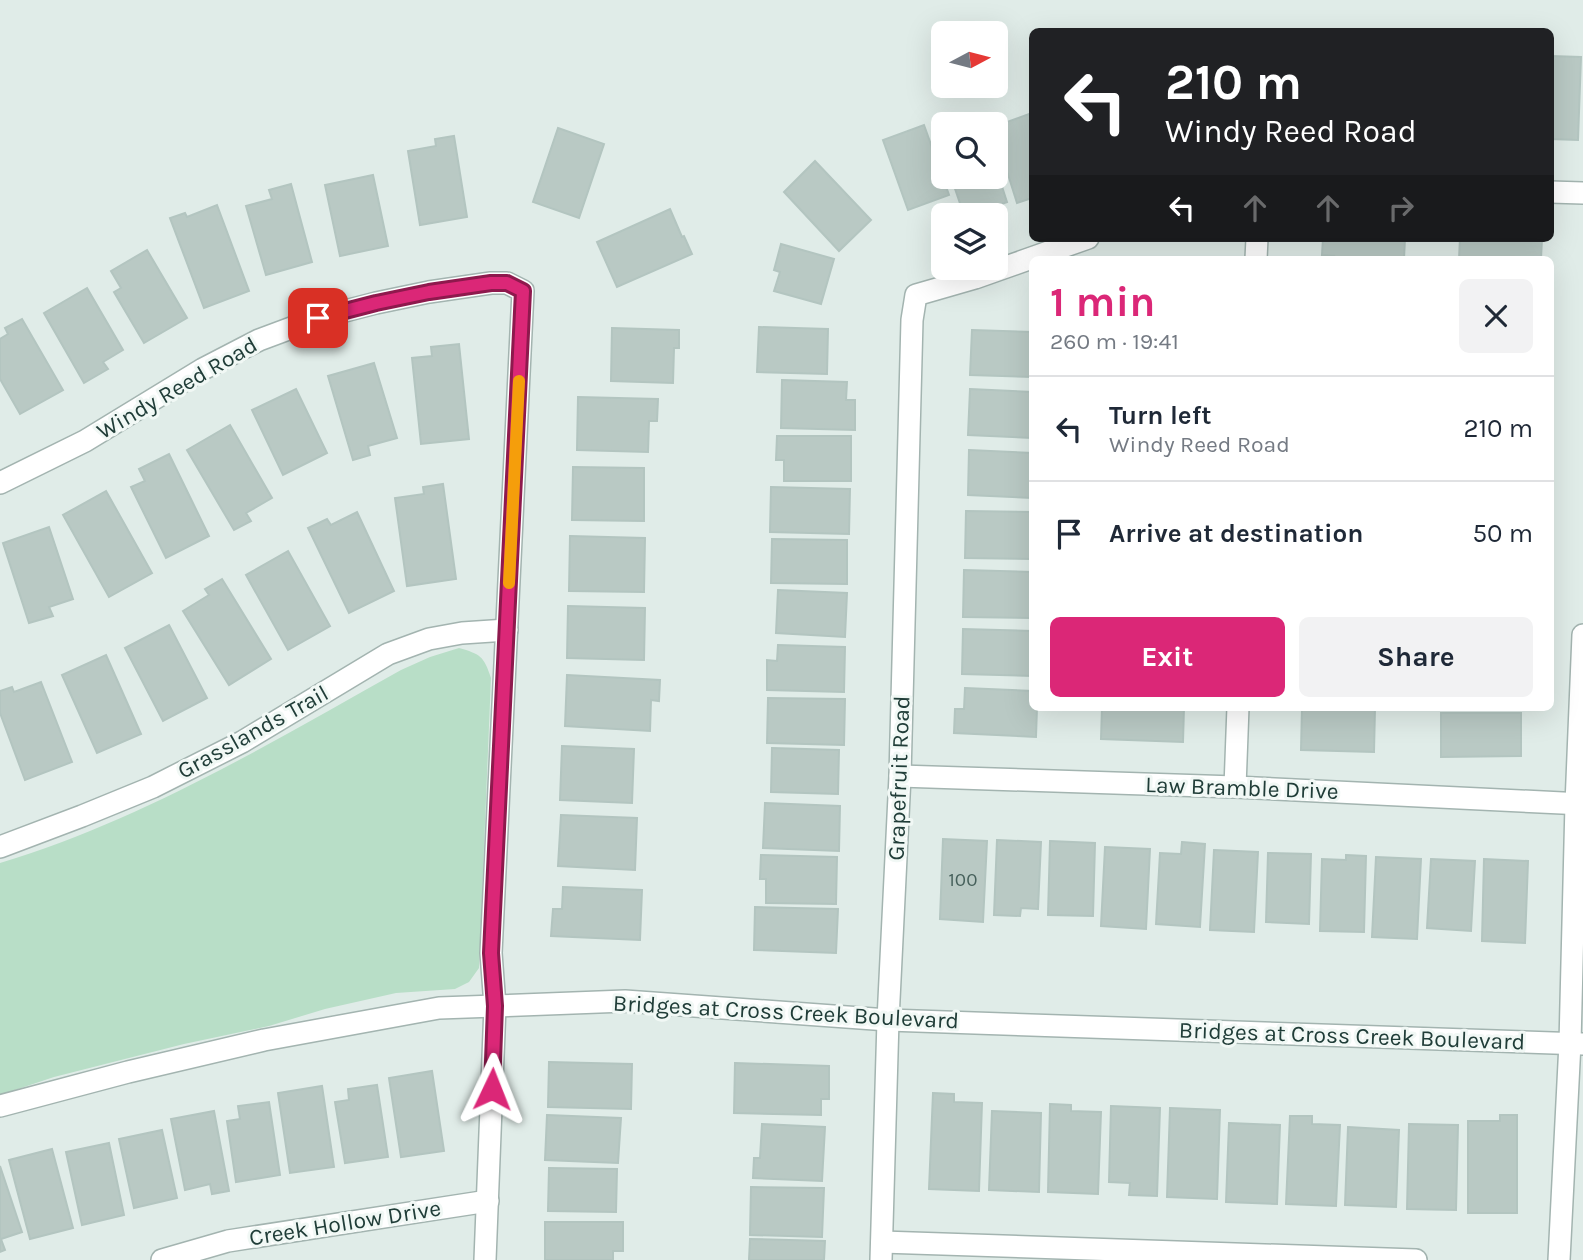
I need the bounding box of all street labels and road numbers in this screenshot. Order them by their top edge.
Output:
street label: Windy Reed Road [92,331,262,445]
street label: Grasslands Trail [173,679,333,785]
street label: Grapefruit Road [883,695,915,861]
street label: Law Bramble Drive [1145,771,1339,805]
street label: Bridges at Cross Creek Boulevard [612,989,960,1035]
street label: Bridges at Cross Creek Boulevard [1178,1016,1526,1056]
street label: Creek Hollow Drive [247,1195,443,1251]

